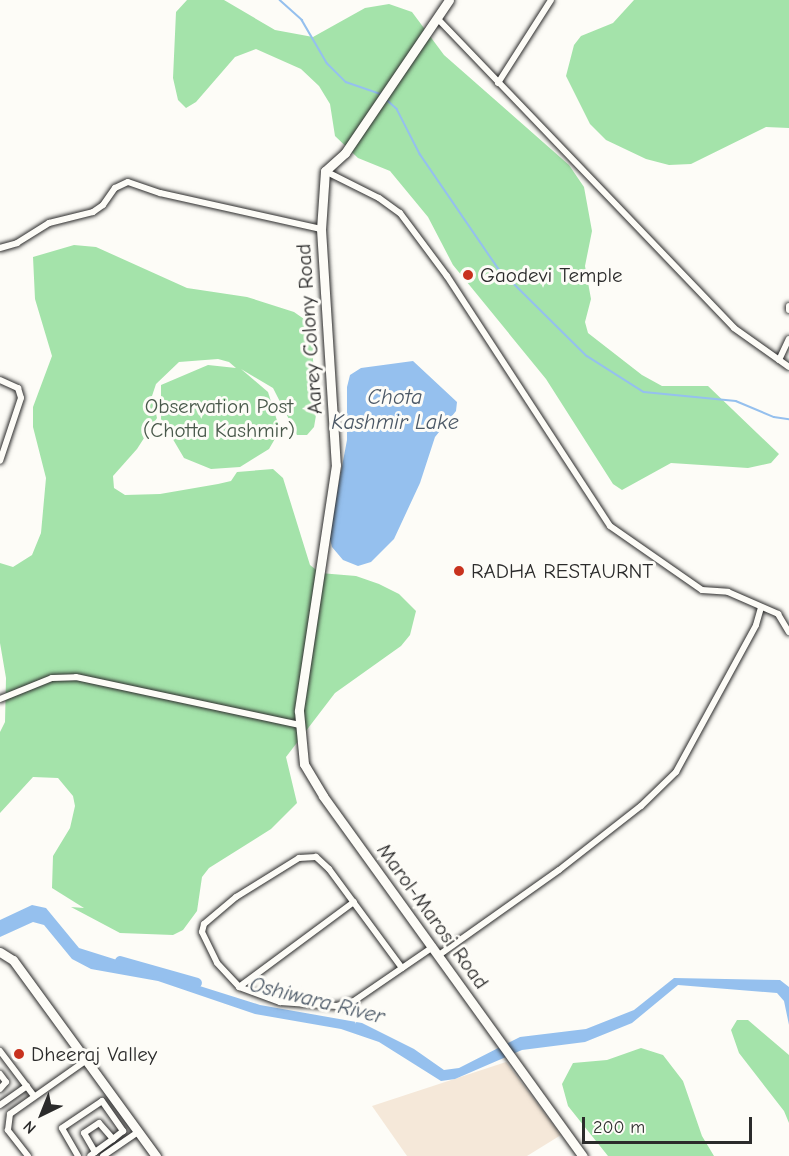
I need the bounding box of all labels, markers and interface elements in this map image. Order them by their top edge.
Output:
street label: Aarey Colony Road [290,243,328,415]
place label: Gaodevi Temple [480,262,623,288]
marker: Gaodevi Temple [461,268,475,282]
water label: Chota Kashmir Lake [331,384,459,436]
park label: Observation Post (Chotta Kashmir) [143,393,295,443]
place label: RADHA RESTAURNT [471,558,653,584]
marker: RADHA RESTAURNT [452,564,466,578]
street label: Marol-Marosi Road [372,838,494,994]
water label: Oshiwara River [247,972,387,1030]
place label: Dheeraj Valley [31,1041,157,1067]
marker: Dheeraj Valley [12,1047,26,1061]
north arrow [12,1084,72,1144]
scale bar [585,1105,754,1143]
text: N [20,1117,40,1137]
text: 200 m [593,1117,645,1138]

